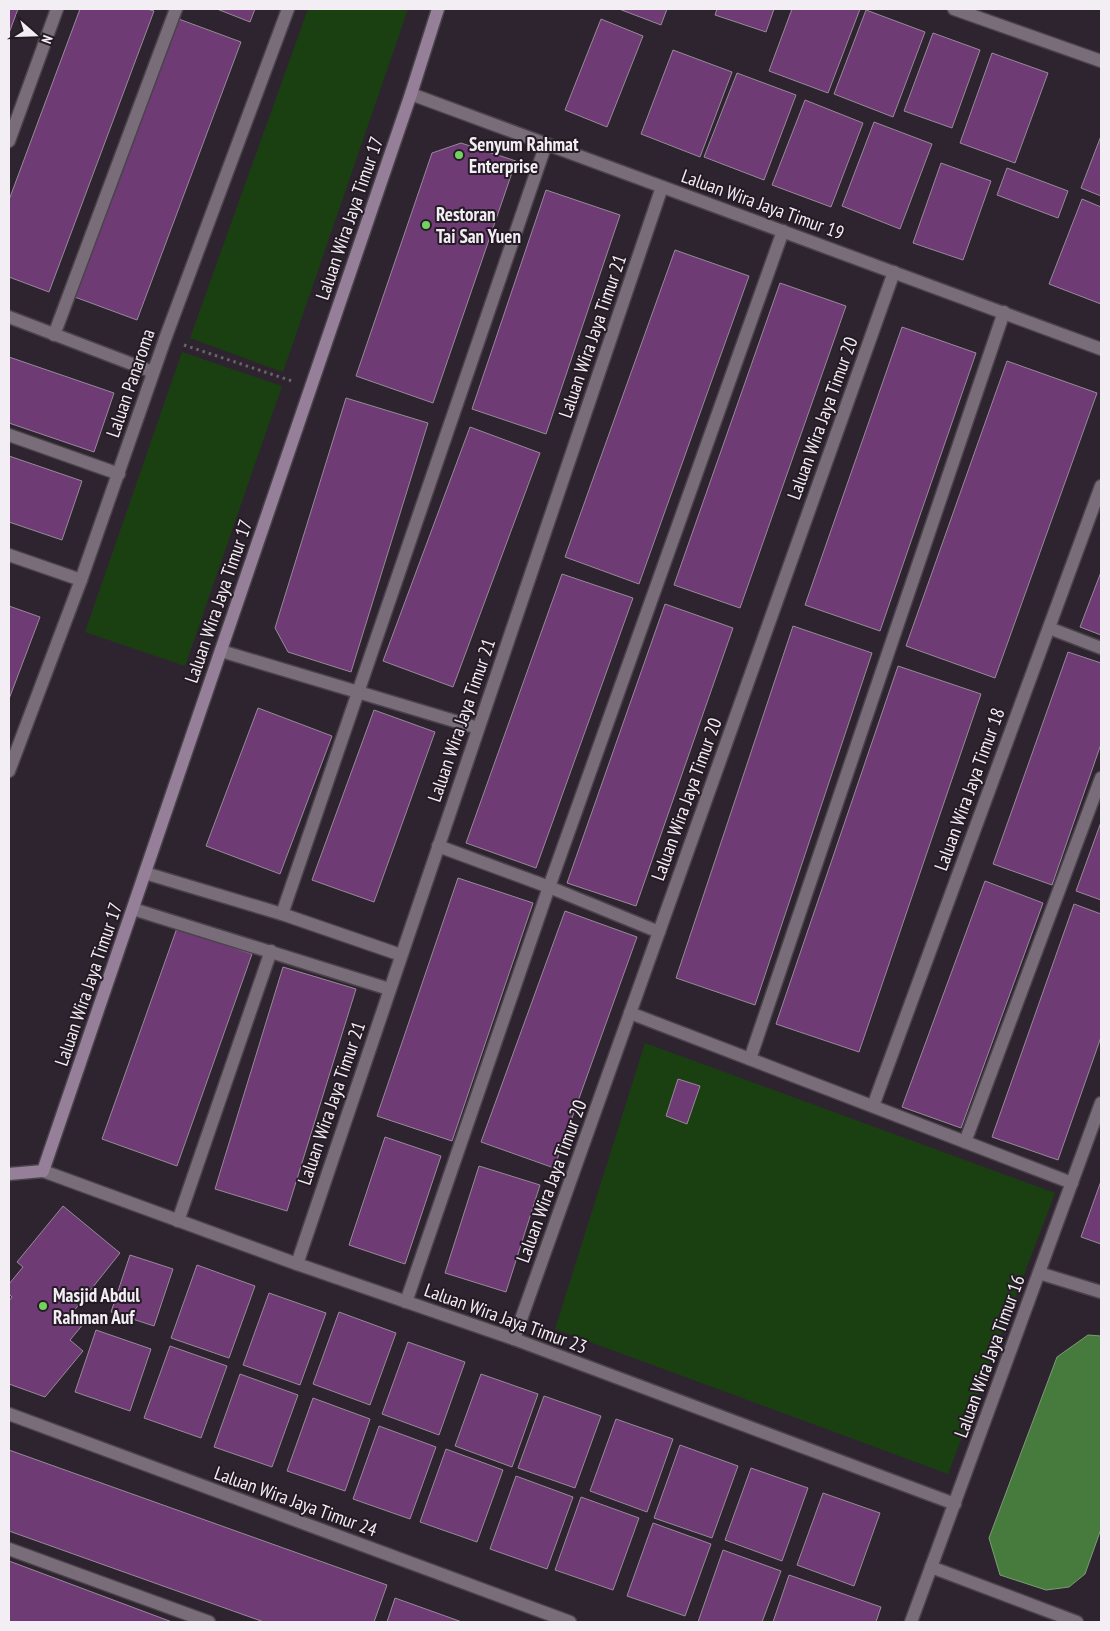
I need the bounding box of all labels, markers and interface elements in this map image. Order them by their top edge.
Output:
north arrow [10,10,60,60]
text: N [37,33,57,46]
place label: Senyum Rahmat Enterprise [469,132,579,178]
street label: Laluan Wira Jaya Timur 17 [310,133,388,303]
marker: Senyum Rahmat Enterprise [453,149,465,161]
street label: Laluan Wira Jaya Timur 19 [678,163,848,245]
place label: Restoran Tai San Yuen [436,202,521,248]
marker: Restoran Tai San Yuen [420,219,432,231]
street label: Laluan Wira Jaya Timur 21 [553,251,631,421]
street label: Laluan Panaroma [100,326,160,440]
street label: Laluan Wira Jaya Timur 20 [781,333,863,503]
street label: Laluan Wira Jaya Timur 17 [179,516,257,686]
street label: Laluan Wira Jaya Timur 21 [422,635,500,805]
street label: Laluan Wira Jaya Timur 18 [928,704,1010,874]
street label: Laluan Wira Jaya Timur 20 [645,714,727,884]
street label: Laluan Wira Jaya Timur 17 [49,899,127,1069]
street label: Laluan Wira Jaya Timur 21 [292,1018,370,1188]
street label: Laluan Wira Jaya Timur 20 [510,1096,592,1266]
street label: Laluan Wira Jaya Timur 16 [948,1271,1030,1441]
street label: Laluan Wira Jaya Timur 23 [421,1277,591,1359]
place label: Masjid Abdul Rahman Auf [53,1283,140,1329]
marker: Masjid Abdul Rahman Auf [37,1300,49,1312]
street label: Laluan Wira Jaya Timur 24 [211,1460,381,1542]

